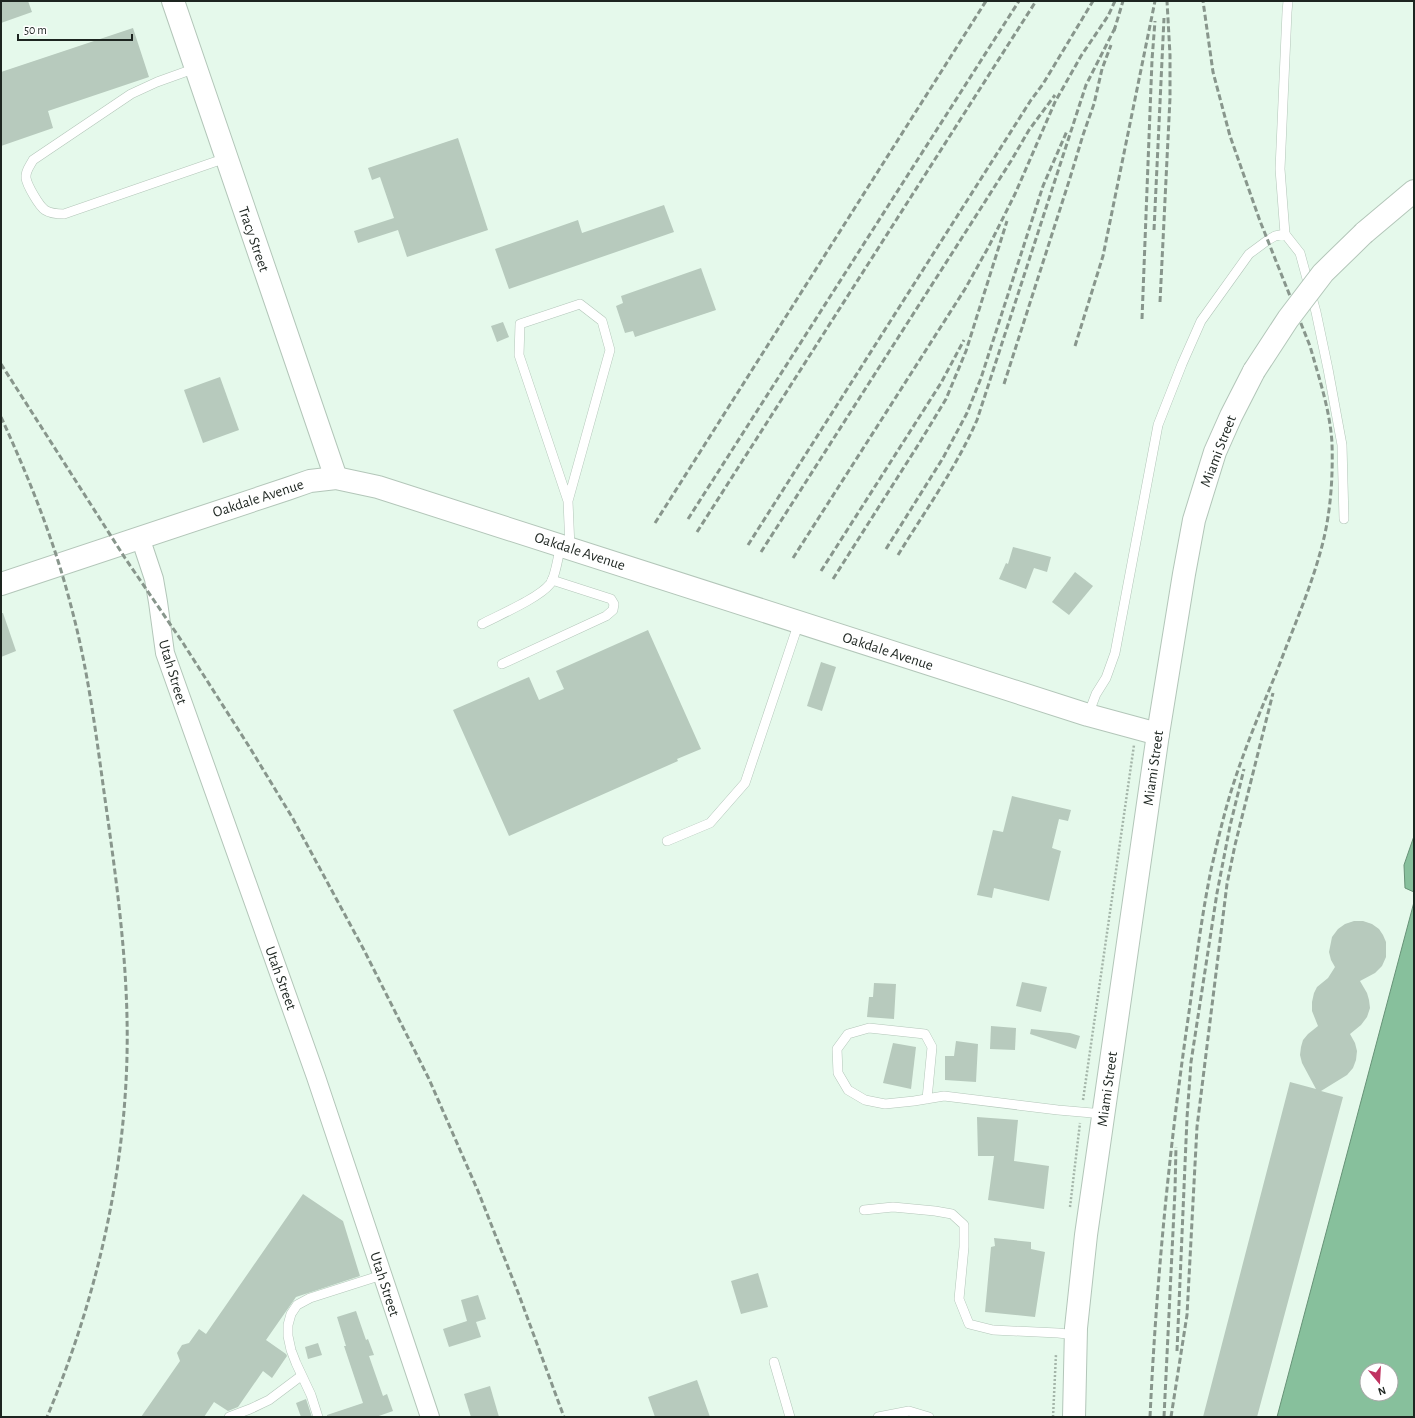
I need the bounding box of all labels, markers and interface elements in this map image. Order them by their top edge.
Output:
scale bar [18,16,132,42]
text: 50 m [24,24,47,36]
street label: Tracy Street [235,205,272,274]
street label: Miami Street [1198,413,1239,489]
street label: Oakdale Avenue [211,477,306,520]
street label: Oakdale Avenue [533,530,627,573]
street label: Oakdale Avenue [841,630,935,673]
street label: Utah Street [156,638,190,706]
street label: Miami Street [1141,729,1166,807]
street label: Utah Street [262,944,299,1012]
street label: Miami Street [1095,1050,1120,1128]
street label: Utah Street [367,1250,402,1318]
north arrow [1359,1362,1399,1402]
text: N [1377,1385,1387,1397]

